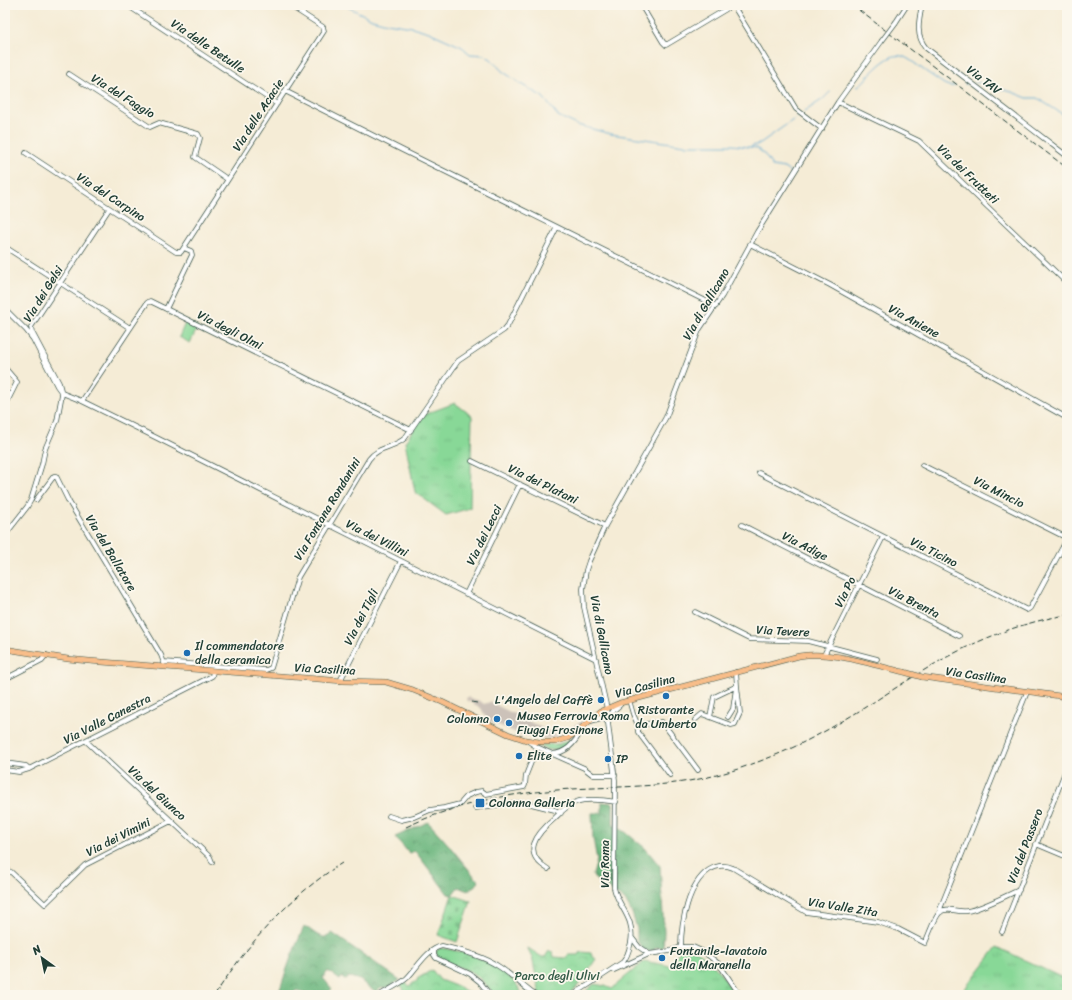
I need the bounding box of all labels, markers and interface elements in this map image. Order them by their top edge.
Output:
street label: Via delle Betulle [166,13,250,79]
street label: Via TAV [962,59,1007,101]
street label: Via del Faggio [87,68,159,124]
street label: Via delle Acacie [226,74,290,156]
street label: Via dei Frutteti [932,138,1005,210]
street label: Via del Carpino [72,166,150,228]
street label: Via dei Gelsi [17,261,69,327]
street label: Via di Gallicano [676,264,736,344]
street label: Via Aniene [884,298,944,344]
street label: Via degli Olmi [193,304,267,356]
street label: Via Fontana Rondanini [287,453,367,565]
street label: Via dei Platani [504,458,582,511]
street label: Via Mincio [969,470,1029,514]
street label: Via dei Lecci [460,500,508,569]
street label: Via del Ballatore [79,510,143,596]
street label: Via dei Villini [342,513,413,563]
street label: Via Adige [778,525,832,567]
street label: Via Ticino [906,531,962,573]
street label: Via Po [828,572,862,612]
street label: Via Brenta [884,580,944,624]
street label: Via dei Tigli [337,584,385,649]
street label: Via di Gallicano [584,593,620,677]
street label: Via Tevere [756,619,810,643]
place label: Il commendatore della ceramica [194,635,284,671]
marker: Il commendatore della ceramica [182,648,192,658]
street label: Via Casilina [294,656,356,682]
street label: Via Casilina [944,660,1008,690]
street label: Via Casilina [613,667,677,705]
street label: Via Valle Canestra [59,687,155,751]
place label: L'Angelo del Caffè [495,689,593,711]
marker: Ristorante da Umberto [661,691,671,701]
marker: L'Angelo del Caffè [596,695,606,705]
place label: Ristorante da Umberto [635,699,697,735]
place label: Museo Ferrovia Roma Fiuggi Frosinone [517,705,629,741]
place label: Colonna [447,708,489,730]
marker: Colonna [492,714,502,724]
marker: Museo Ferrovia Roma Fiuggi Frosinone [504,718,514,728]
place label: Elite [527,745,552,767]
place label: IP [615,748,629,770]
marker: Elite [514,751,524,761]
marker: IP [603,754,613,764]
street label: Via del Giunco [122,760,192,826]
place label: Colonna Galleria [489,792,575,814]
marker: Colonna Galleria [474,797,486,809]
street label: Via del Passero [1001,805,1049,887]
street label: Via dei Vimini [82,811,155,863]
street label: Via Roma [594,840,616,888]
street label: Via Valle Zita [807,891,879,923]
north arrow [22,938,62,978]
text: N [28,940,46,961]
place label: Fontanile-lavatoio della Maranella [670,940,767,976]
marker: Fontanile-lavatoio della Maranella [657,953,667,963]
park label: Parco degli Ulivi [514,965,600,987]

